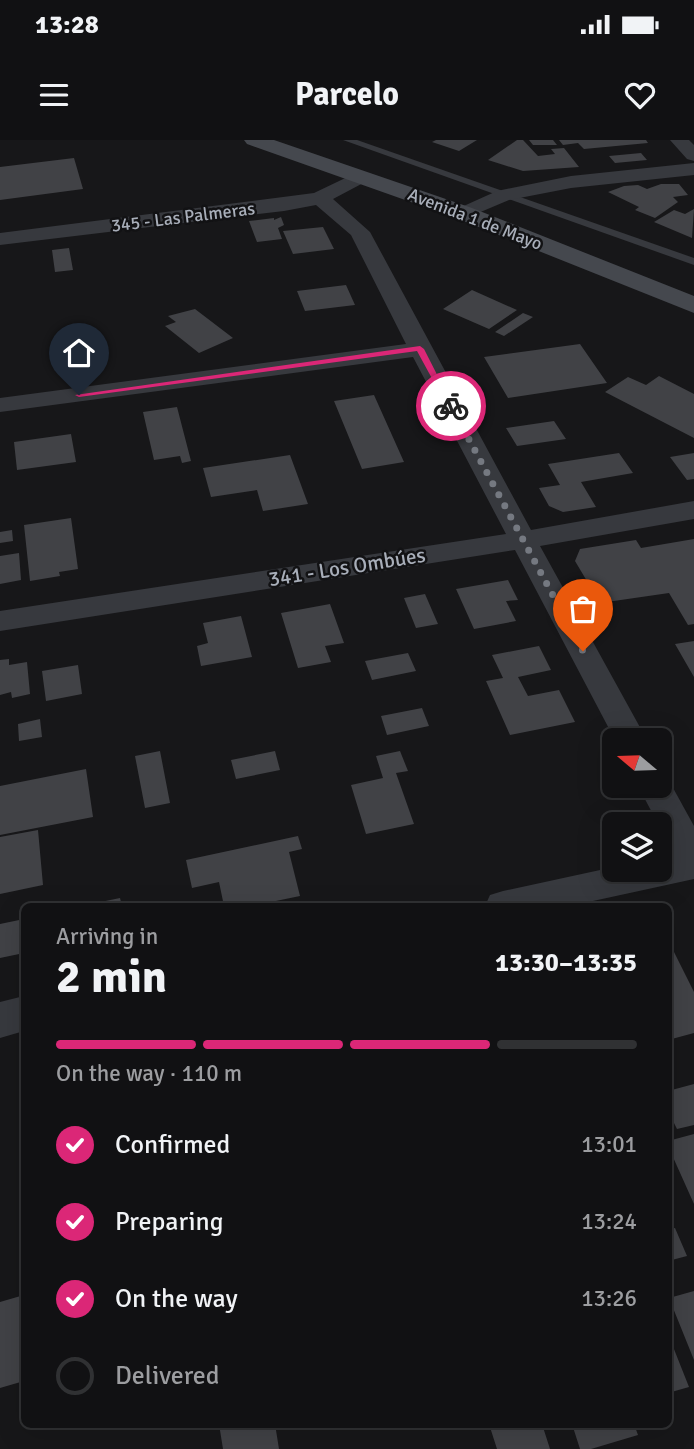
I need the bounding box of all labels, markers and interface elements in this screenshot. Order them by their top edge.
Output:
text: 13:28 [35,9,99,41]
text: Parcelo [295,75,399,114]
icon: menu [35,76,73,114]
icon: heart [621,76,659,114]
street label: Avenida 1 de Mayo [405,183,545,255]
street label: 345 - Las Palmeras [110,197,256,237]
pin [49,323,109,395]
icon: home [60,334,98,372]
courier [416,371,486,441]
icon: bike [432,387,470,425]
street label: 341 - Los Ombúes [267,542,427,592]
pin [553,579,613,651]
icon: bag [564,590,602,628]
north arrow [602,728,672,798]
map controls [602,728,672,882]
button: layers [602,812,672,882]
text: Arriving in [56,922,158,951]
text: 13:30–13:35 [495,947,637,979]
text: 2 min [56,949,167,1005]
text: On the way · 110 m [56,1059,242,1088]
icon: check [56,1126,94,1164]
text: Confirmed [115,1129,230,1161]
text: 13:01 [581,1130,637,1159]
icon: check [56,1203,94,1241]
text: Preparing [115,1206,223,1238]
text: 13:24 [581,1207,637,1236]
icon: check [56,1280,94,1318]
text: On the way [115,1283,238,1315]
text: 13:26 [581,1284,637,1313]
text: Delivered [115,1360,220,1392]

